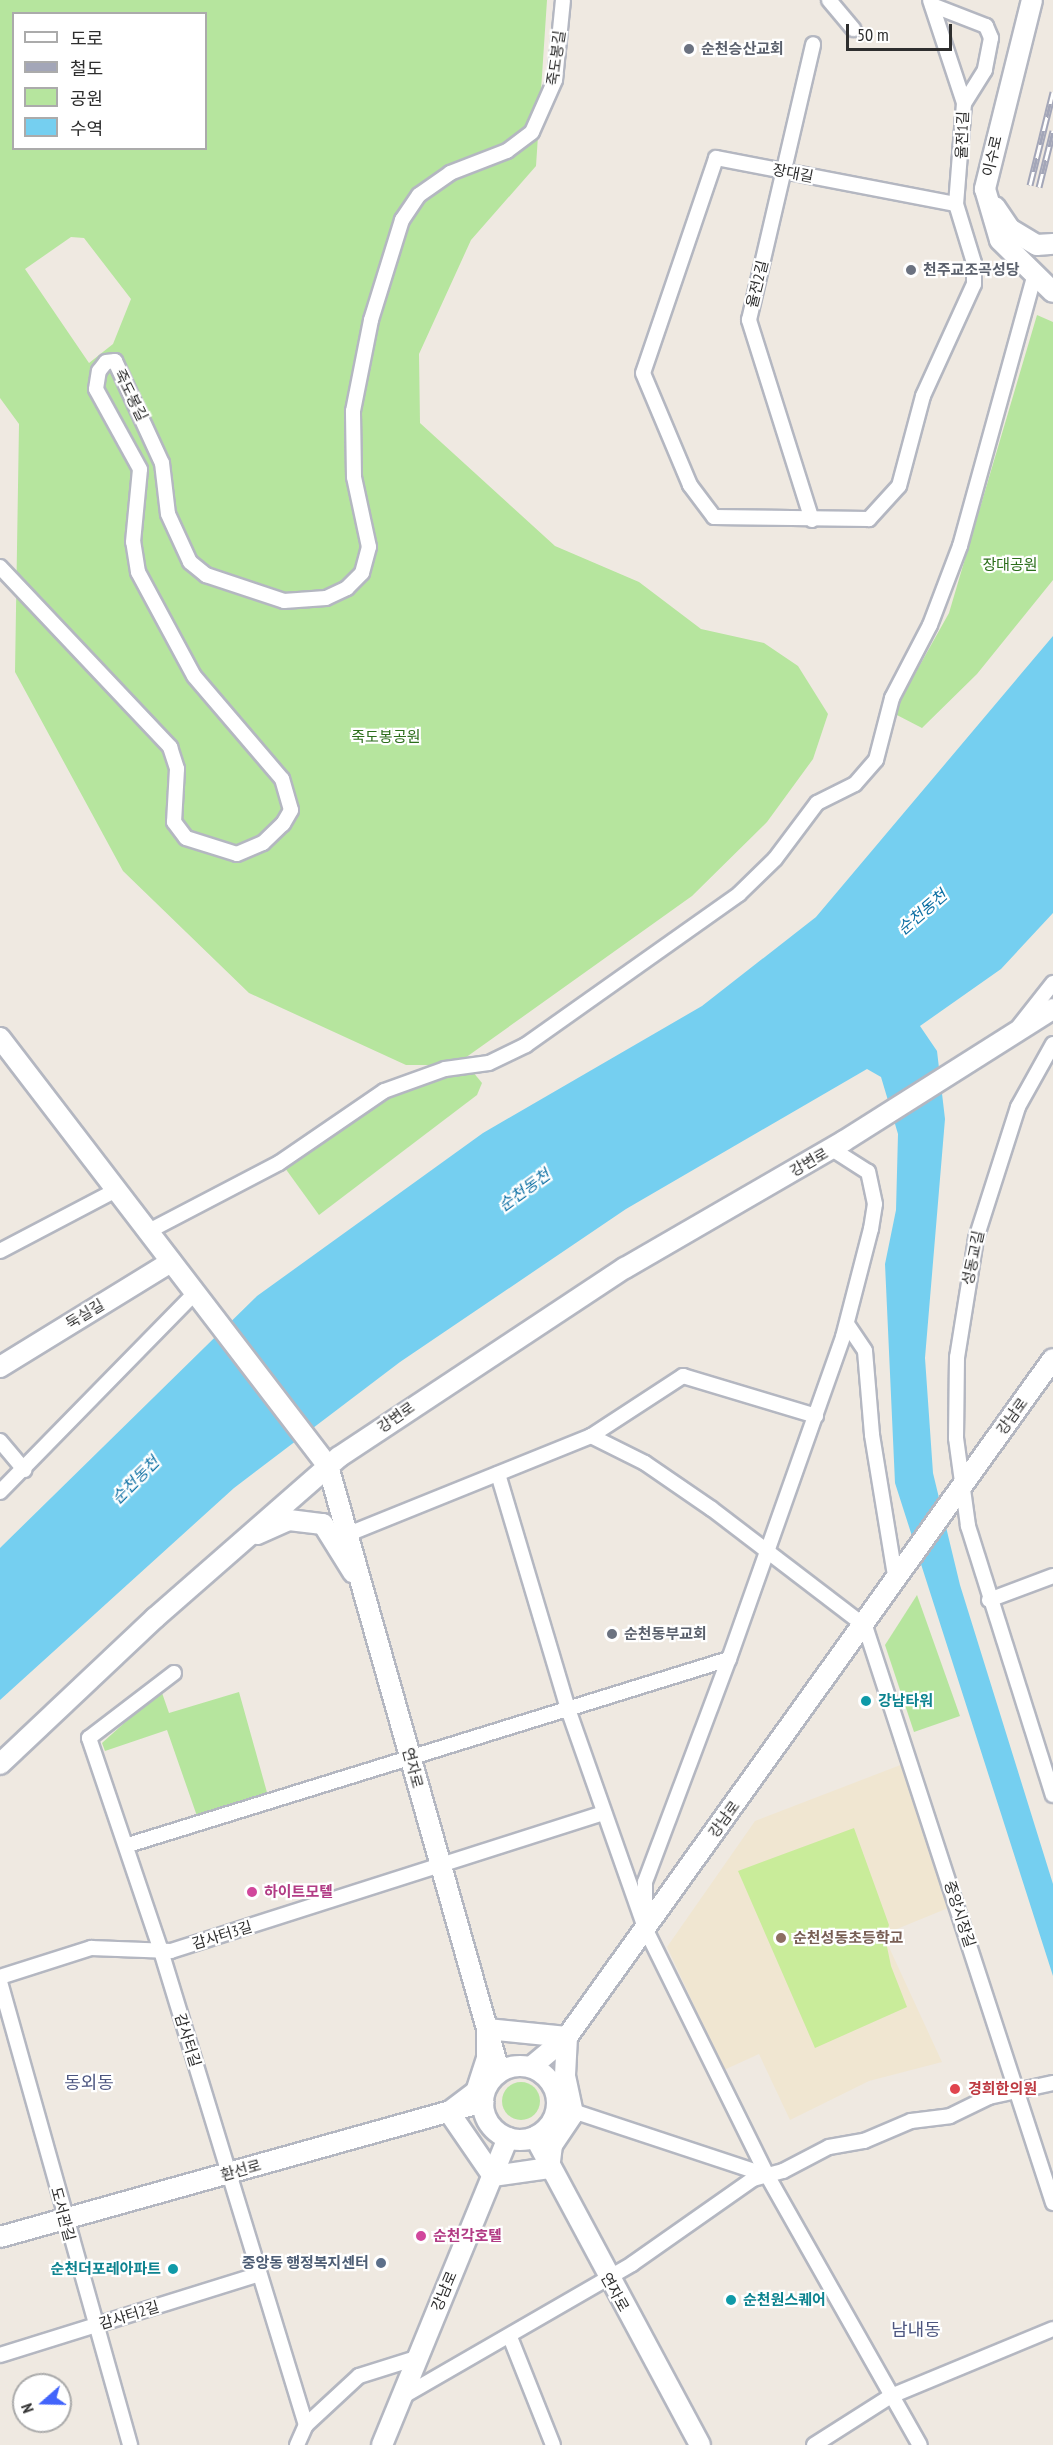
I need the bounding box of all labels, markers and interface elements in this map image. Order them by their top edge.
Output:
legend [12,12,207,150]
scale bar [849,12,956,50]
text: 50 m [857,23,889,46]
text: 도로 [70,27,103,50]
street label: 죽도봉길 [543,29,569,87]
place label: 순천승산교회 [701,40,784,58]
marker: 순천승산교회 [682,42,696,56]
text: 철도 [70,57,103,80]
text: 공원 [70,87,103,110]
street label: 율전1길 [952,111,972,159]
text: 수역 [70,117,103,140]
street label: 이수로 [979,134,1005,178]
street label: 장대길 [771,160,815,186]
street label: 율전2길 [742,258,772,310]
place label: 천주교조곡성당 [923,261,1020,279]
marker: 천주교조곡성당 [904,263,918,277]
street label: 죽도봉길 [111,366,151,424]
park label: 장대공원 [982,556,1038,574]
park label: 죽도봉공원 [352,728,420,746]
water label: 순천동천 [893,885,951,939]
street label: 강변로 [787,1144,831,1180]
water label: 순천동천 [495,1165,553,1215]
street label: 성동교길 [958,1229,988,1287]
street label: 둑실길 [63,1296,107,1332]
street label: 강남로 [993,1394,1031,1438]
street label: 강변로 [374,1398,418,1436]
water label: 순천동천 [107,1452,163,1508]
place label: 순천동부교회 [624,1625,707,1643]
marker: 순천동부교회 [605,1627,619,1641]
place label: 강남타워 [878,1692,933,1710]
marker: 강남타워 [859,1694,873,1708]
street label: 연자로 [399,1746,427,1790]
street label: 강남로 [705,1797,743,1841]
street label: 중앙시장길 [941,1878,979,1950]
place label: 하이트모텔 [264,1883,333,1901]
marker: 하이트모텔 [245,1885,259,1899]
street label: 감사터3길 [190,1917,254,1953]
place label: 순천성동초등학교 [793,1929,903,1947]
marker: 순천성동초등학교 [774,1931,788,1945]
street label: 감사터길 [171,2011,205,2069]
district label: 동외동 [64,2072,114,2094]
marker: 경희한의원 [946,2080,964,2098]
place label: 경희한의원 [968,2080,1037,2098]
street label: 환선로 [219,2156,263,2184]
street label: 도서관길 [47,2185,79,2243]
place label: 순천각호텔 [433,2227,502,2245]
marker: 순천각호텔 [414,2229,428,2243]
place label: 중앙동 행정복지센터 [242,2254,369,2272]
marker: 중앙동 행정복지센터 [374,2256,388,2270]
place label: 순천더포레아파트 [51,2260,161,2278]
marker: 순천더포레아파트 [166,2262,180,2276]
street label: 강남로 [428,2268,460,2314]
street label: 연자로 [597,2270,633,2314]
place label: 순천원스퀘어 [743,2291,826,2309]
marker: 순천원스퀘어 [724,2293,738,2307]
street label: 감사터2길 [97,2297,161,2333]
district label: 남내동 [891,2319,941,2341]
north arrow [12,2373,72,2433]
text: N [16,2401,38,2416]

